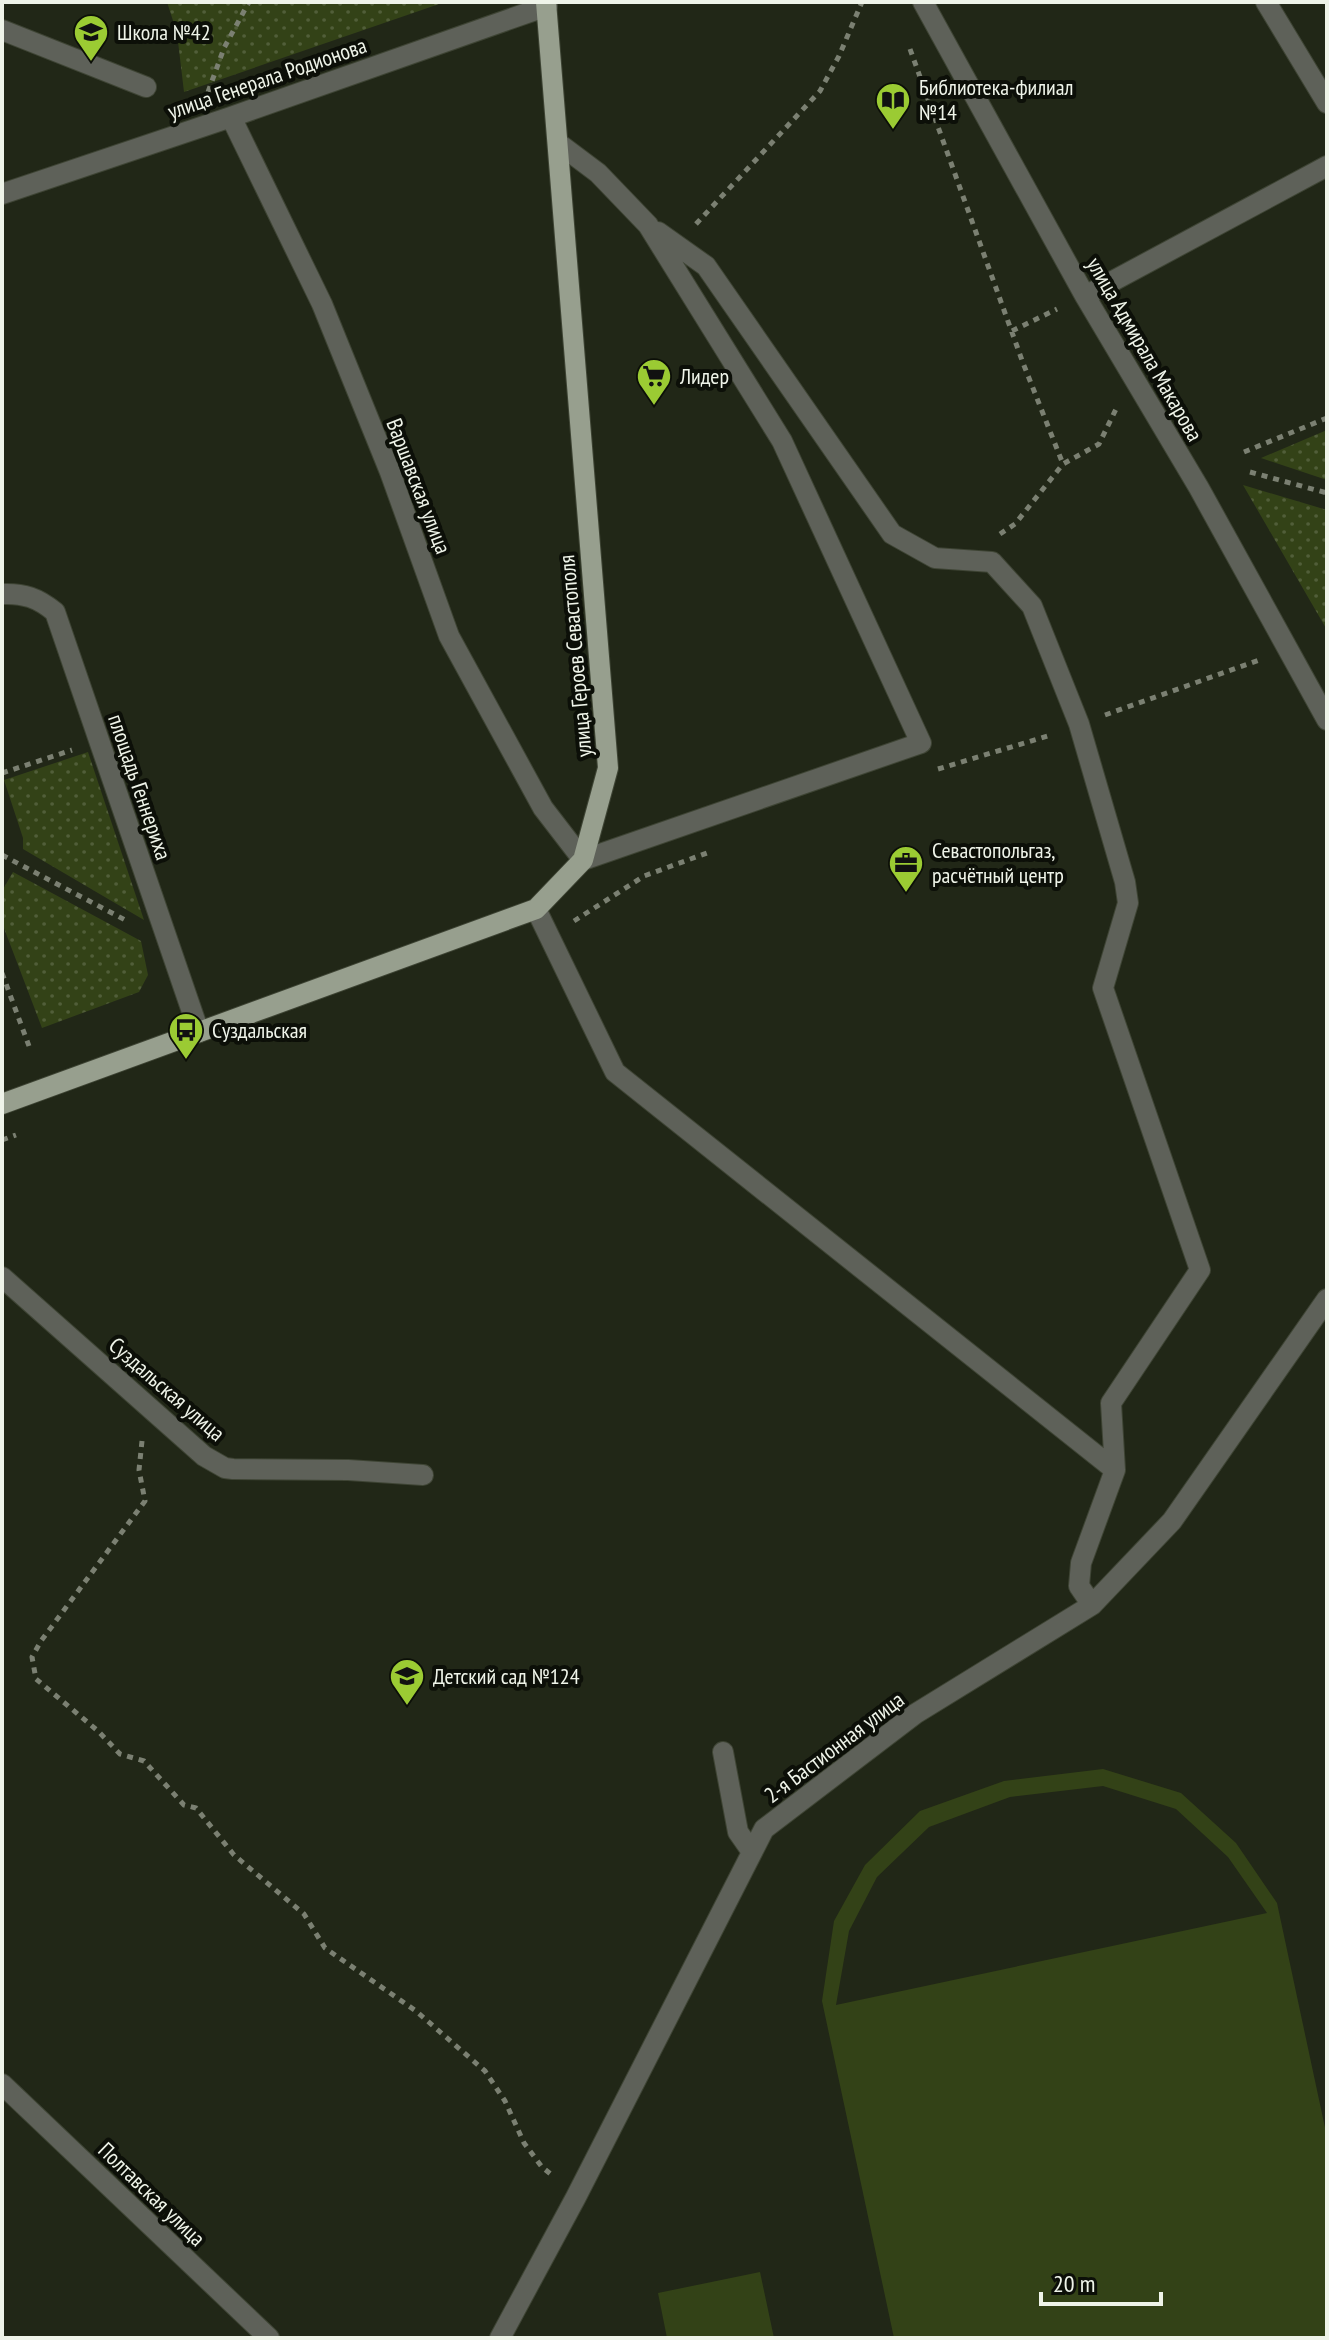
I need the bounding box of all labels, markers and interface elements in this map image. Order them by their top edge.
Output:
school or university icon: Школа №42 [72,13,110,63]
place label: Школа №42 [117,18,211,46]
street label: улица Генерала Родионова [164,31,370,125]
place label: Библиотека-филиал №14 [919,73,1074,126]
library icon: Библиотека-филиал №14 [874,81,912,131]
street label: улица Адмирала Макарова [1081,252,1209,446]
supermarket icon: Лидер [635,357,673,407]
place label: Лидер [679,362,729,390]
street label: Варшавская улица [380,414,458,558]
street label: улица Героев Севастополя [552,554,598,758]
street label: площадь Геннериха [102,710,178,864]
place label: Севастопольгаз, расчётный центр [932,836,1064,889]
office icon: Севастопольгаз, расчётный центр [887,844,925,894]
bus stop icon: Суздальская [167,1011,205,1061]
place label: Суздальская [212,1016,307,1044]
street label: Суздальская улица [103,1331,231,1447]
school or university icon: Детский сад №124 [388,1657,426,1707]
place label: Детский сад №124 [433,1662,580,1690]
street label: 2-я Бастионная улица [758,1685,910,1809]
street label: Полтавская улица [93,2136,211,2252]
scale bar [1041,2256,1161,2306]
text: 20 m [1053,2268,1095,2299]

